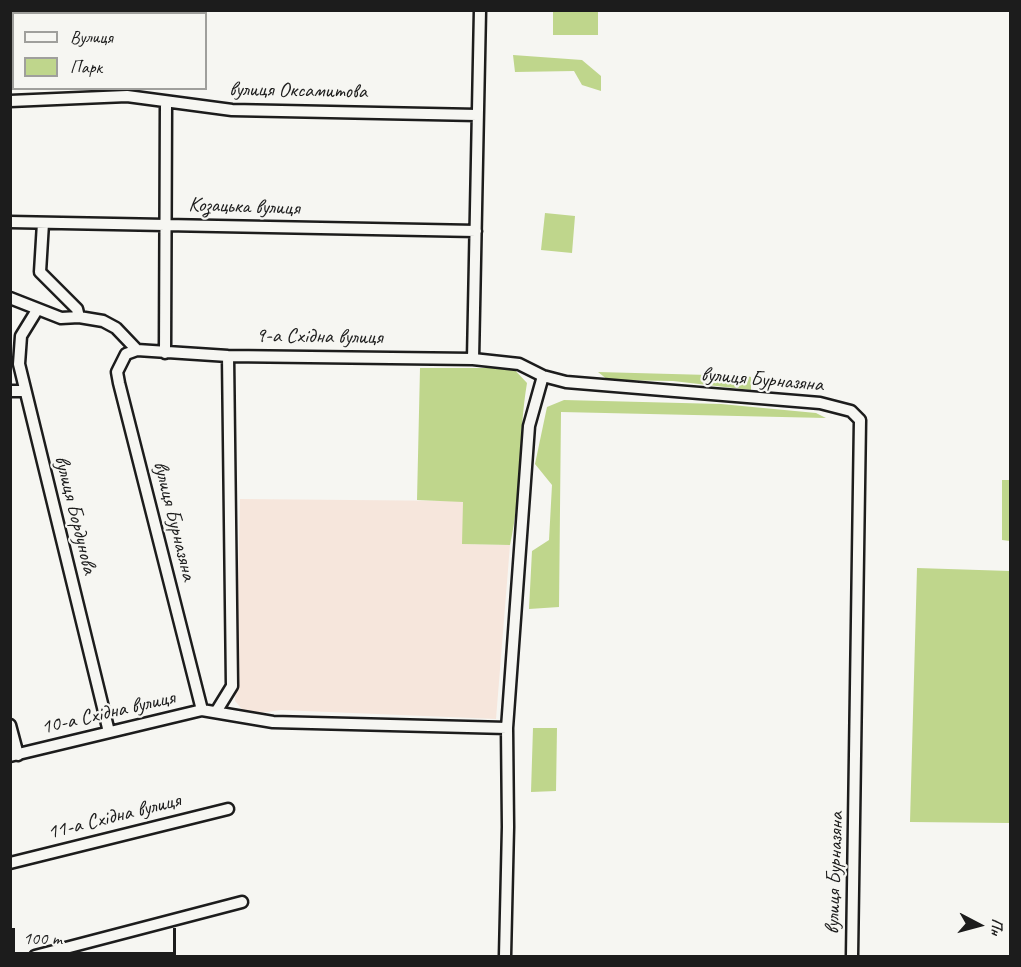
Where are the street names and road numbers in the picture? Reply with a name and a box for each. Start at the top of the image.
street label: вулиця Оксамитова [229,77,367,105]
street label: Козацька вулиця [188,192,300,222]
street label: 9-а Східна вулиця [255,323,383,351]
street label: вулиця Бурназяна [700,362,824,398]
street label: вулиця Бордунова [48,453,102,577]
street label: вулиця Бурназяна [147,459,201,583]
street label: 10-а Східна вулиця [39,685,177,741]
street label: 11-а Східна вулиця [45,788,183,846]
street label: вулиця Бурназяна [820,811,850,935]

